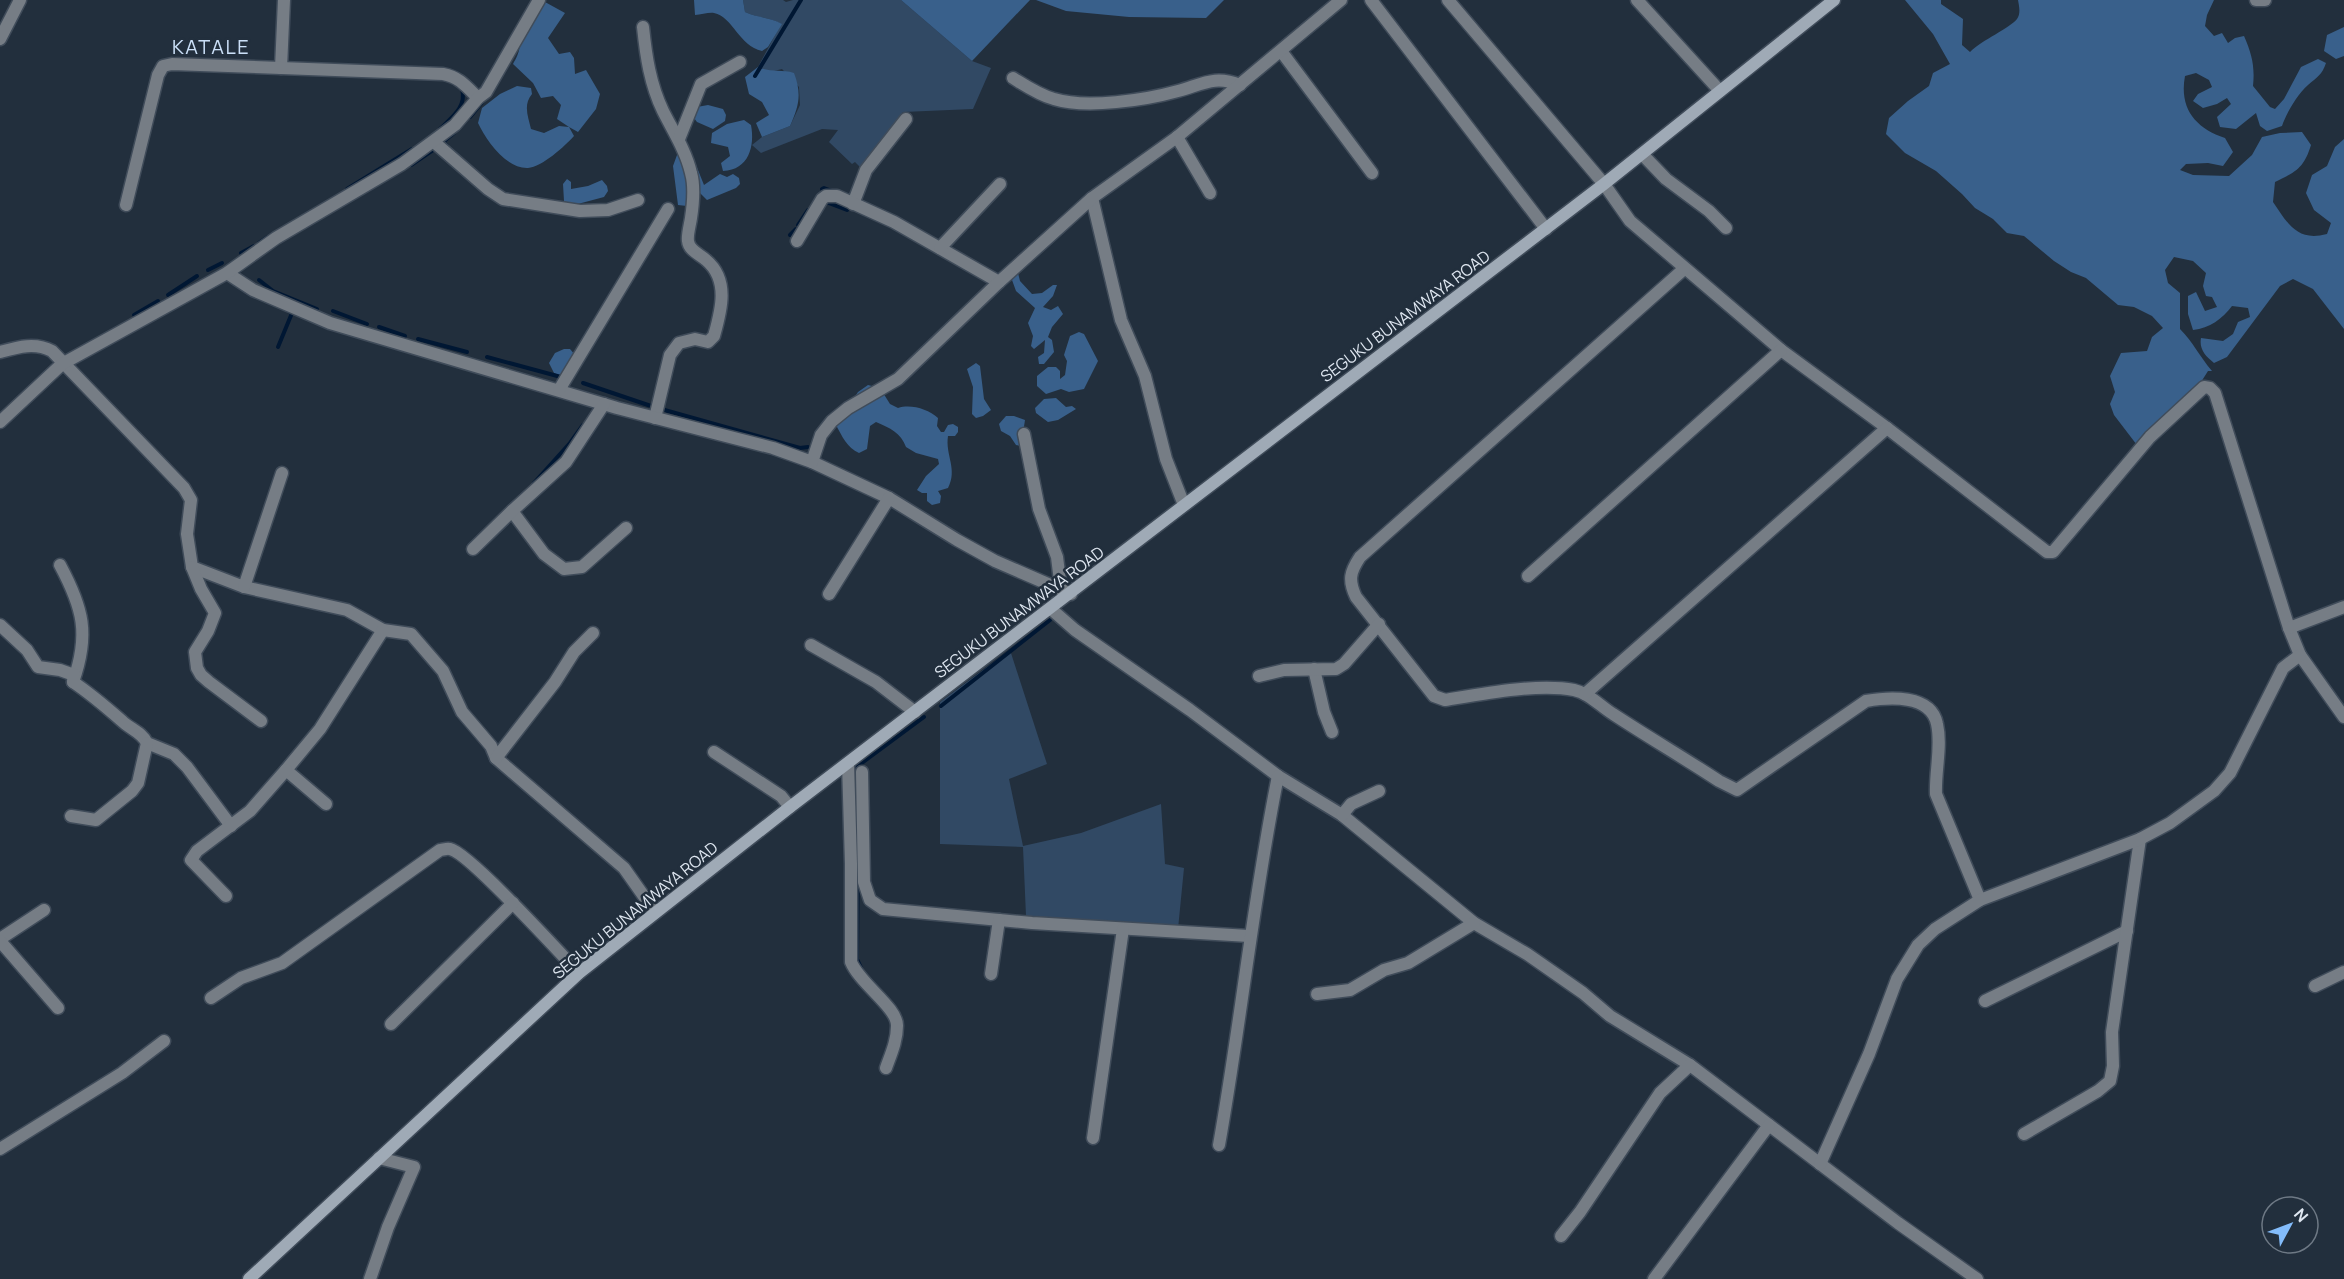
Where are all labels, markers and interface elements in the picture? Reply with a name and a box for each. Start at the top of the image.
district label: KATALE [172,33,250,60]
street label: SEGUKU BUNAMWAYA ROAD [1316,245,1494,387]
street label: SEGUKU BUNAMWAYA ROAD [930,541,1108,683]
street label: SEGUKU BUNAMWAYA ROAD [548,836,723,984]
north arrow [2260,1195,2320,1255]
text: N [2289,1204,2313,1227]

